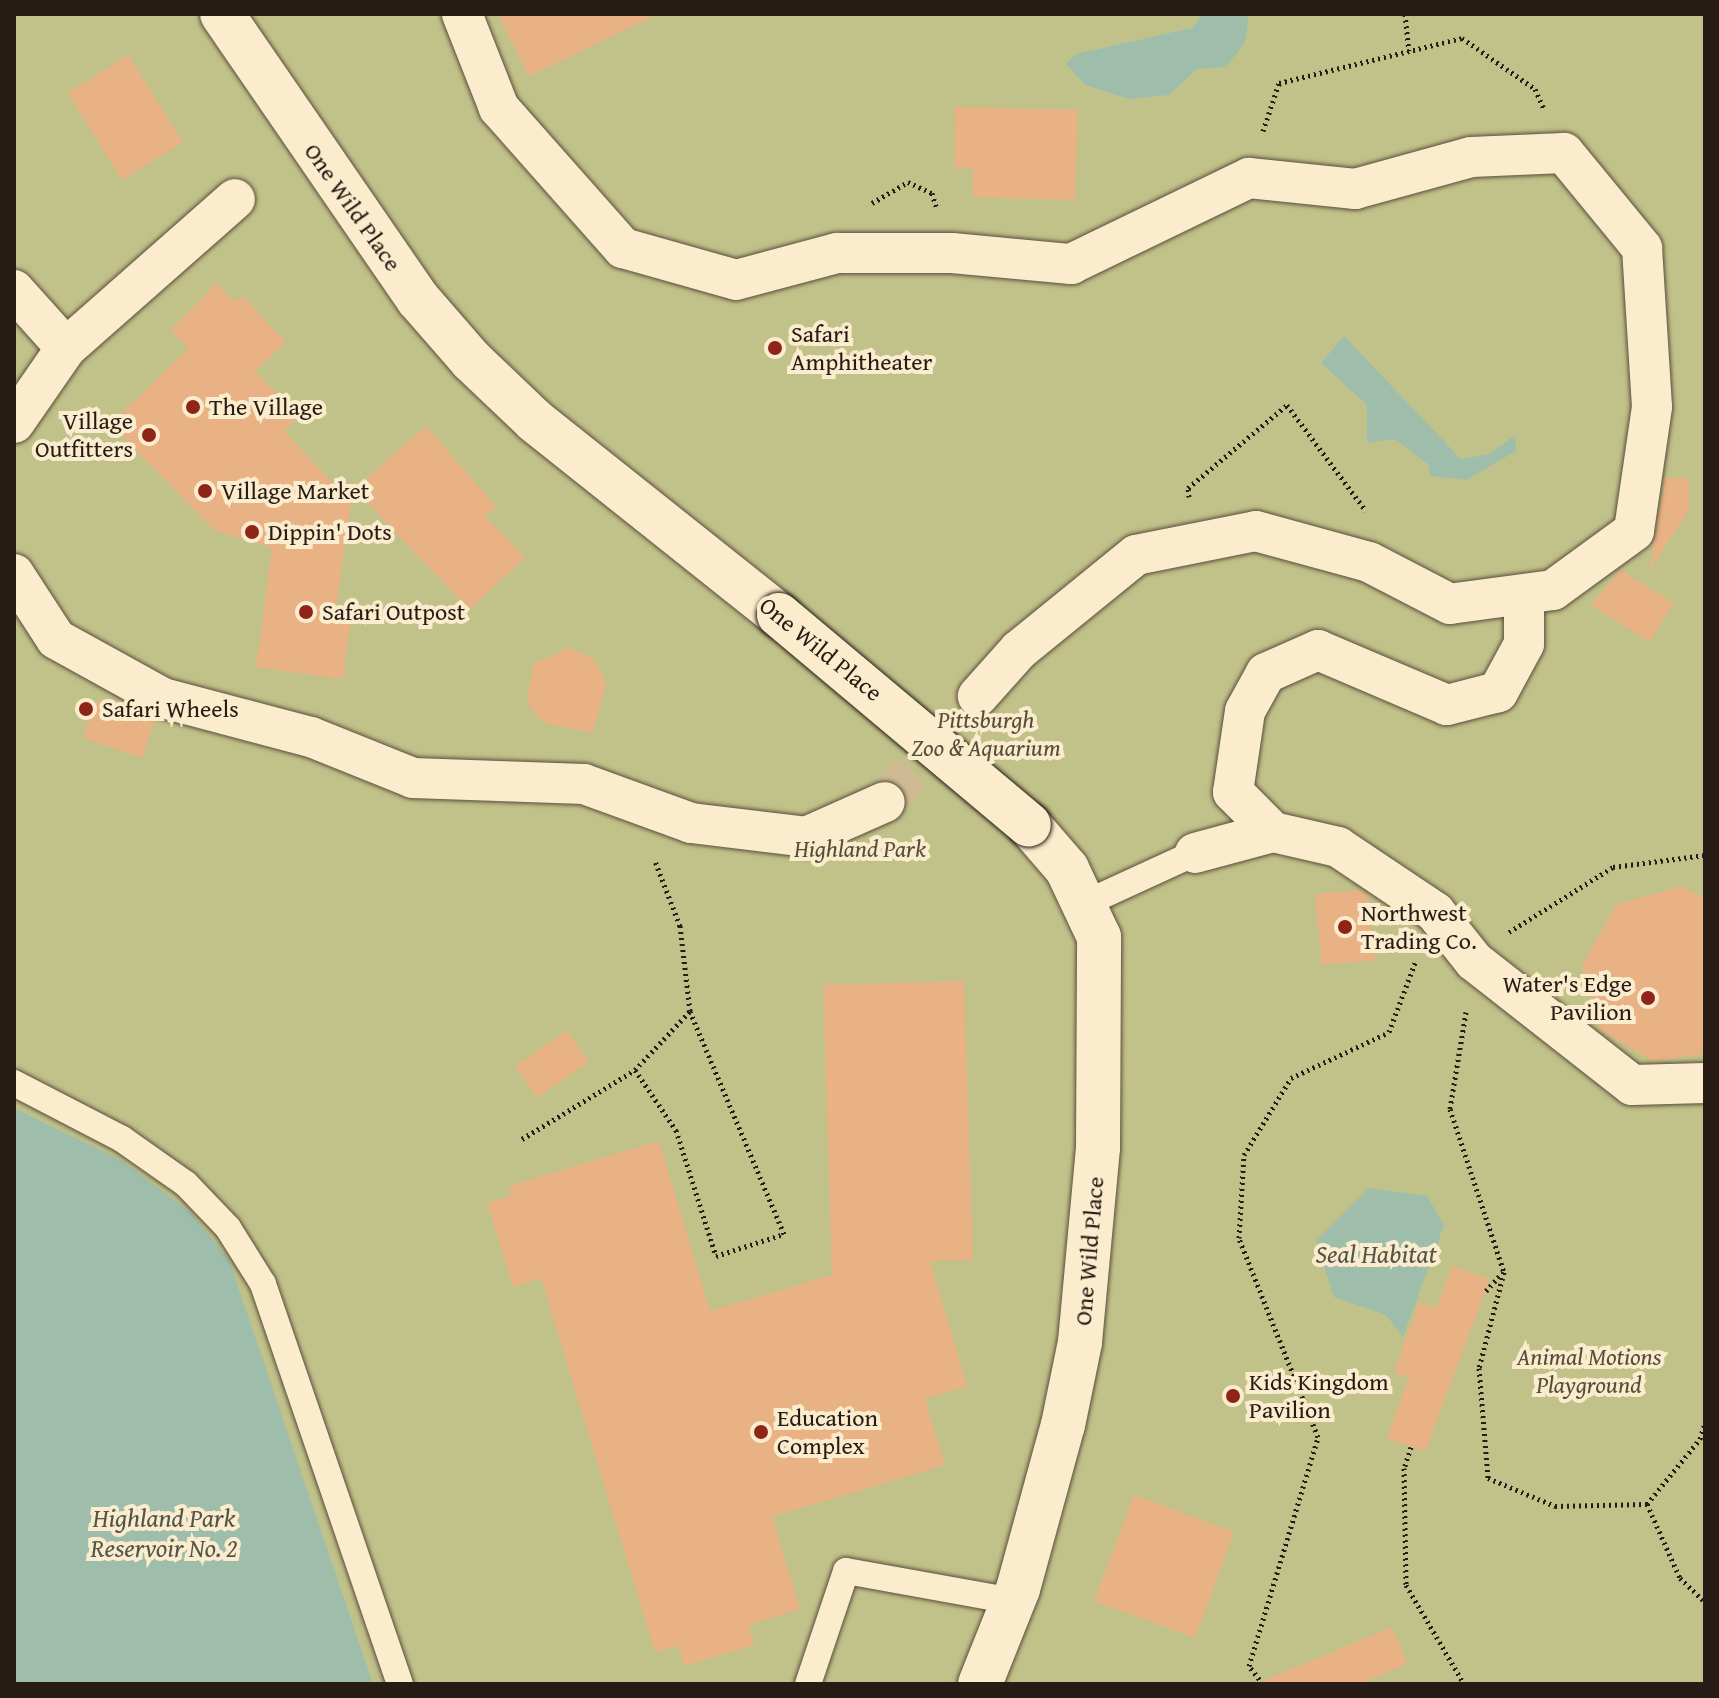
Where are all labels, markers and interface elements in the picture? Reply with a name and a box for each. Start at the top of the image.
street label: One Wild Place [298,138,408,276]
place label: Safari Amphitheater [791,320,933,376]
marker: Safari Amphitheater [766,339,784,357]
place label: The Village [209,393,323,421]
marker: The Village [184,398,202,416]
place label: Village Outfitters [35,407,133,463]
marker: Village Outfitters [140,426,158,444]
place label: Village Market [221,477,369,505]
marker: Village Market [196,482,214,500]
place label: Dippin' Dots [268,518,392,546]
marker: Dippin' Dots [243,523,261,541]
street label: One Wild Place [754,591,888,707]
place label: Safari Outpost [322,598,465,626]
marker: Safari Outpost [297,603,315,621]
place label: Safari Wheels [102,695,239,723]
marker: Safari Wheels [77,700,95,718]
park label: Pittsburgh Zoo & Aquarium [911,706,1061,762]
park label: Highland Park [794,835,926,863]
place label: Northwest Trading Co. [1361,899,1477,955]
marker: Northwest Trading Co. [1336,918,1354,936]
place label: Water's Edge Pavilion [1502,970,1632,1026]
marker: Water's Edge Pavilion [1639,989,1657,1007]
street label: One Wild Place [1068,1175,1110,1327]
water label: Seal Habitat [1315,1238,1437,1270]
park label: Animal Motions Playground [1517,1343,1661,1399]
place label: Kids Kingdom Pavilion [1249,1368,1389,1424]
marker: Kids Kingdom Pavilion [1224,1387,1242,1405]
place label: Education Complex [777,1404,878,1460]
marker: Education Complex [752,1423,770,1441]
water label: Highland Park Reservoir No. 2 [91,1502,237,1564]

